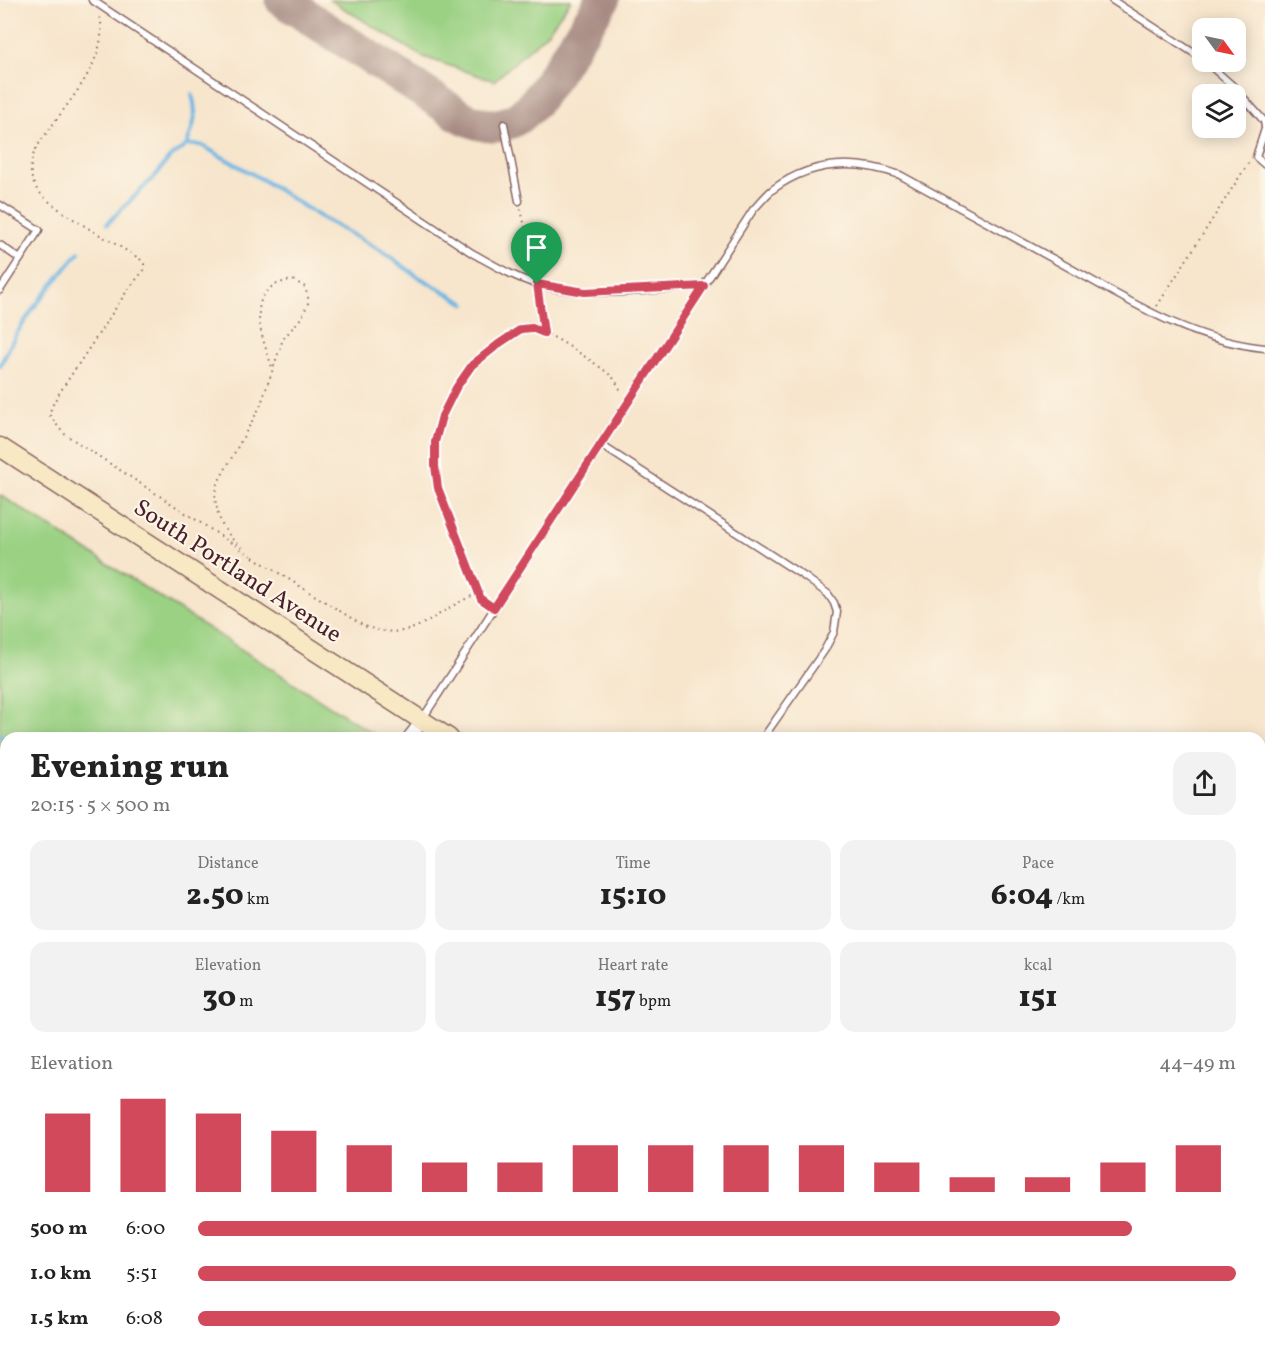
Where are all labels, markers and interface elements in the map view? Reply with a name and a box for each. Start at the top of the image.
north arrow [1192,18,1246,72]
map controls [1192,18,1246,138]
button: layers [1192,84,1246,138]
pin [511,222,562,284]
icon: arrive [520,231,553,264]
street label: South Portland Avenue [126,492,348,652]
text: Evening run [30,746,229,792]
button: share [1173,752,1236,815]
text: 20:15 · 5 × 500 m [30,792,171,820]
text: Distance [197,853,259,875]
text: Time [615,853,651,875]
text: Pace [1022,853,1054,875]
text: 2.50 [186,875,244,917]
text: 15:10 [600,875,666,917]
text: 6:04 [991,875,1053,917]
text: km [244,889,270,911]
text: /km [1053,889,1085,911]
text: Elevation [195,955,261,977]
text: Heart rate [598,955,668,977]
text: kcal [1024,955,1052,977]
text: 30 [203,977,236,1019]
text: 157 [595,977,636,1019]
text: 151 [1019,977,1057,1019]
text: m [236,991,253,1013]
text: bpm [636,991,671,1013]
text: Elevation [30,1050,113,1078]
text: 44–49 m [1159,1050,1236,1078]
text: 500 m [30,1215,88,1243]
text: 6:00 [126,1215,165,1243]
text: 1.0 km [30,1260,92,1288]
text: 5:51 [126,1260,158,1288]
text: 1.5 km [30,1305,89,1333]
text: 6:08 [126,1305,163,1333]

